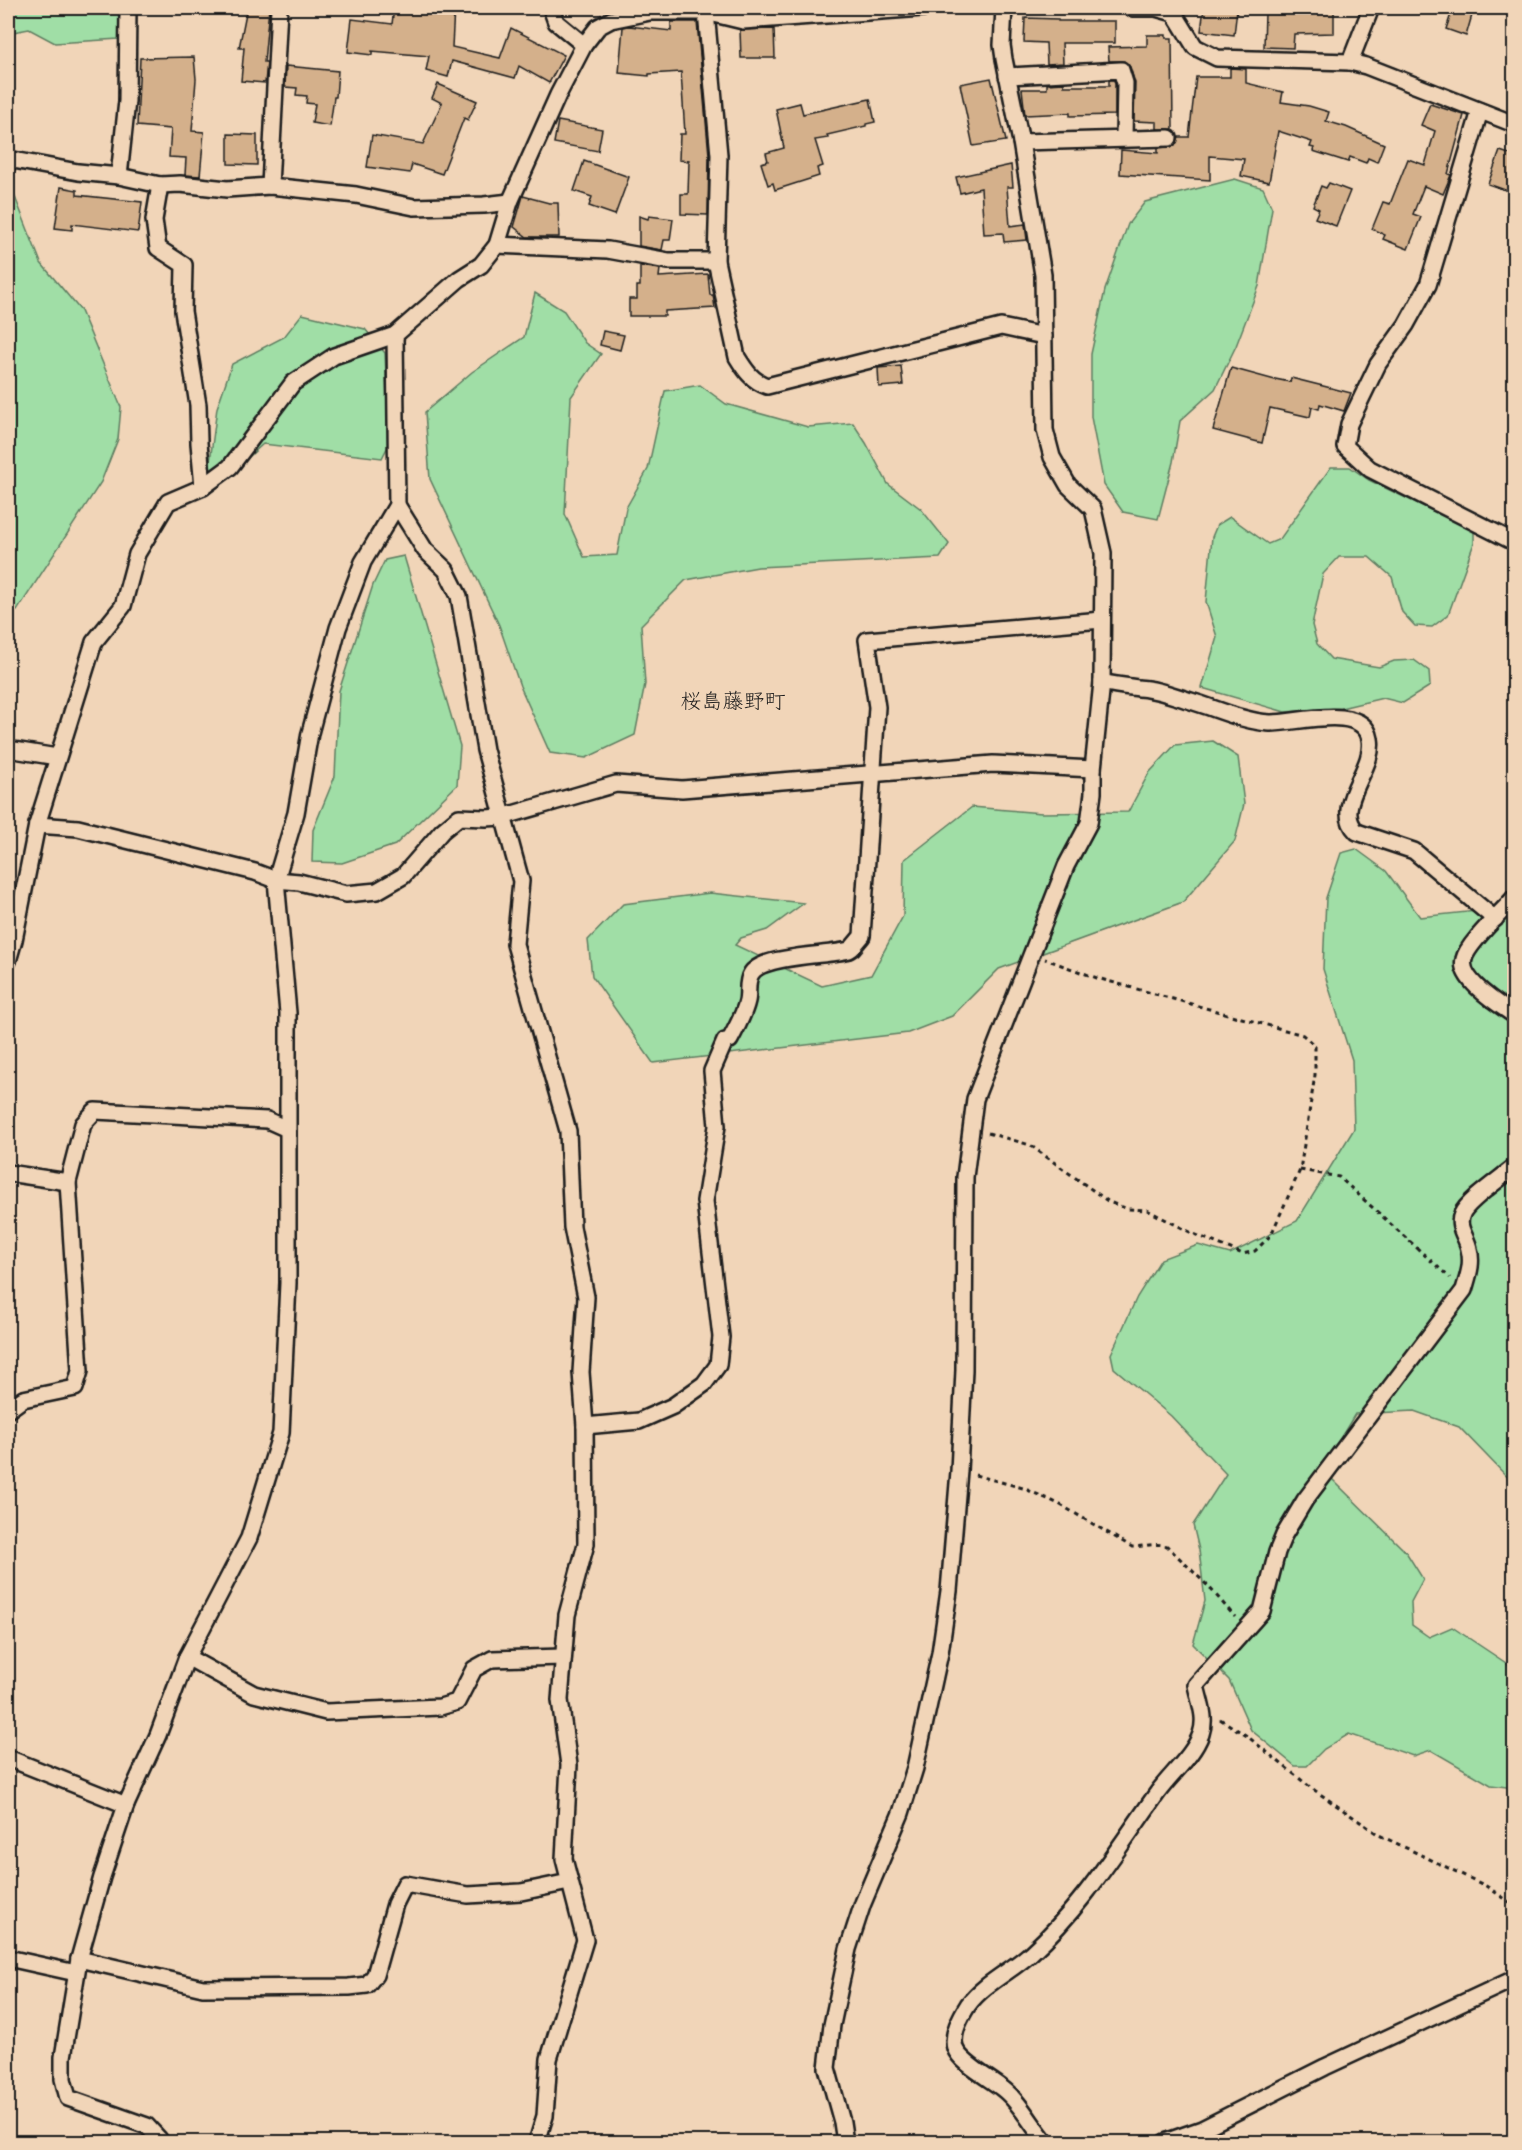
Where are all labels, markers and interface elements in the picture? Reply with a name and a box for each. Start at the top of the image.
district label: 桜島藤野町 [681,682,786,720]

